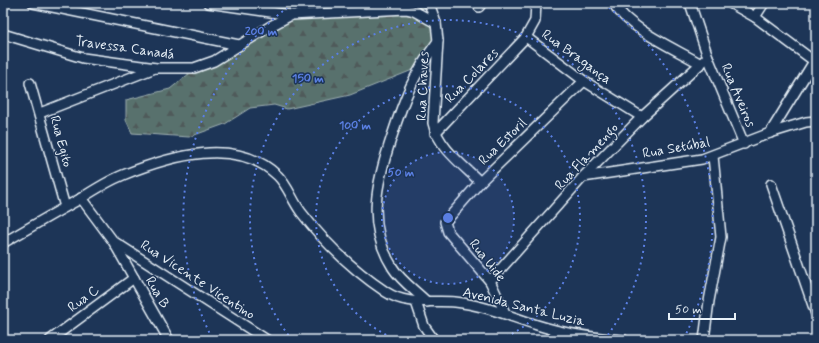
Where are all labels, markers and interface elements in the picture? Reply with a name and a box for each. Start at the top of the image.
text: 200 m [245,24,278,40]
street label: Rua Bragança [537,25,615,89]
street label: Travessa Canadá [74,32,176,64]
street label: Rua Colares [441,44,503,107]
street label: Rua Chaves [413,51,433,121]
street label: Rua Aveiros [717,61,760,130]
text: 150 m [292,71,324,87]
street label: Rua Egito [46,114,77,169]
street label: Rua Estoril [475,114,531,169]
text: 100 m [339,118,372,134]
street label: Rua Flamengo [551,119,624,195]
street label: Rua Setúbal [641,133,711,163]
text: 50 m [388,165,415,181]
centre of rings [441,211,455,225]
street label: Rua Vicente Vicentino [137,236,258,324]
street label: Rua Uide [465,236,510,286]
street label: Rua B [141,273,173,312]
street label: Rua C [64,281,103,317]
street label: Avenida Santa Luzia [461,283,587,331]
scale bar [669,295,735,321]
text: 50 m [675,302,702,318]

